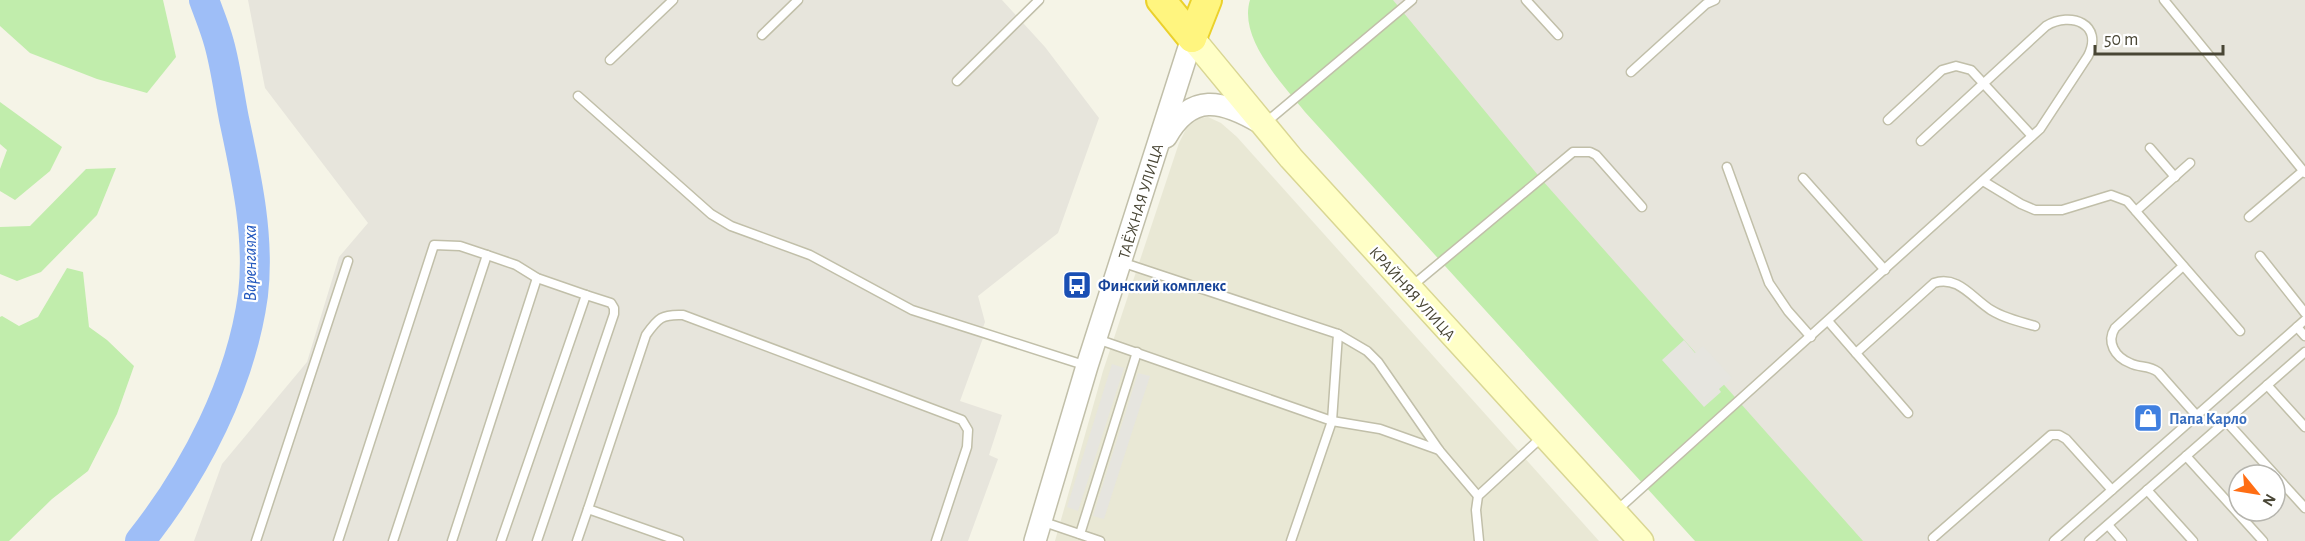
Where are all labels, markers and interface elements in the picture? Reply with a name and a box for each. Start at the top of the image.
scale bar [2095,18,2222,56]
text: 50 m [2104,31,2138,49]
street label: ТАЁЖНАЯ УЛИЦА [1114,141,1166,261]
water label: Варенгаяха [242,225,260,301]
street label: КРАЙНЯЯ УЛИЦА [1366,243,1459,344]
bus stop icon: Финский комплекс [1061,269,1093,301]
place label: Финский комплекс [1098,278,1226,294]
shop icon: Папа Карло [2132,402,2164,434]
place label: Папа Карло [2169,411,2247,427]
north arrow [2227,463,2287,523]
text: N [2259,491,2279,509]

